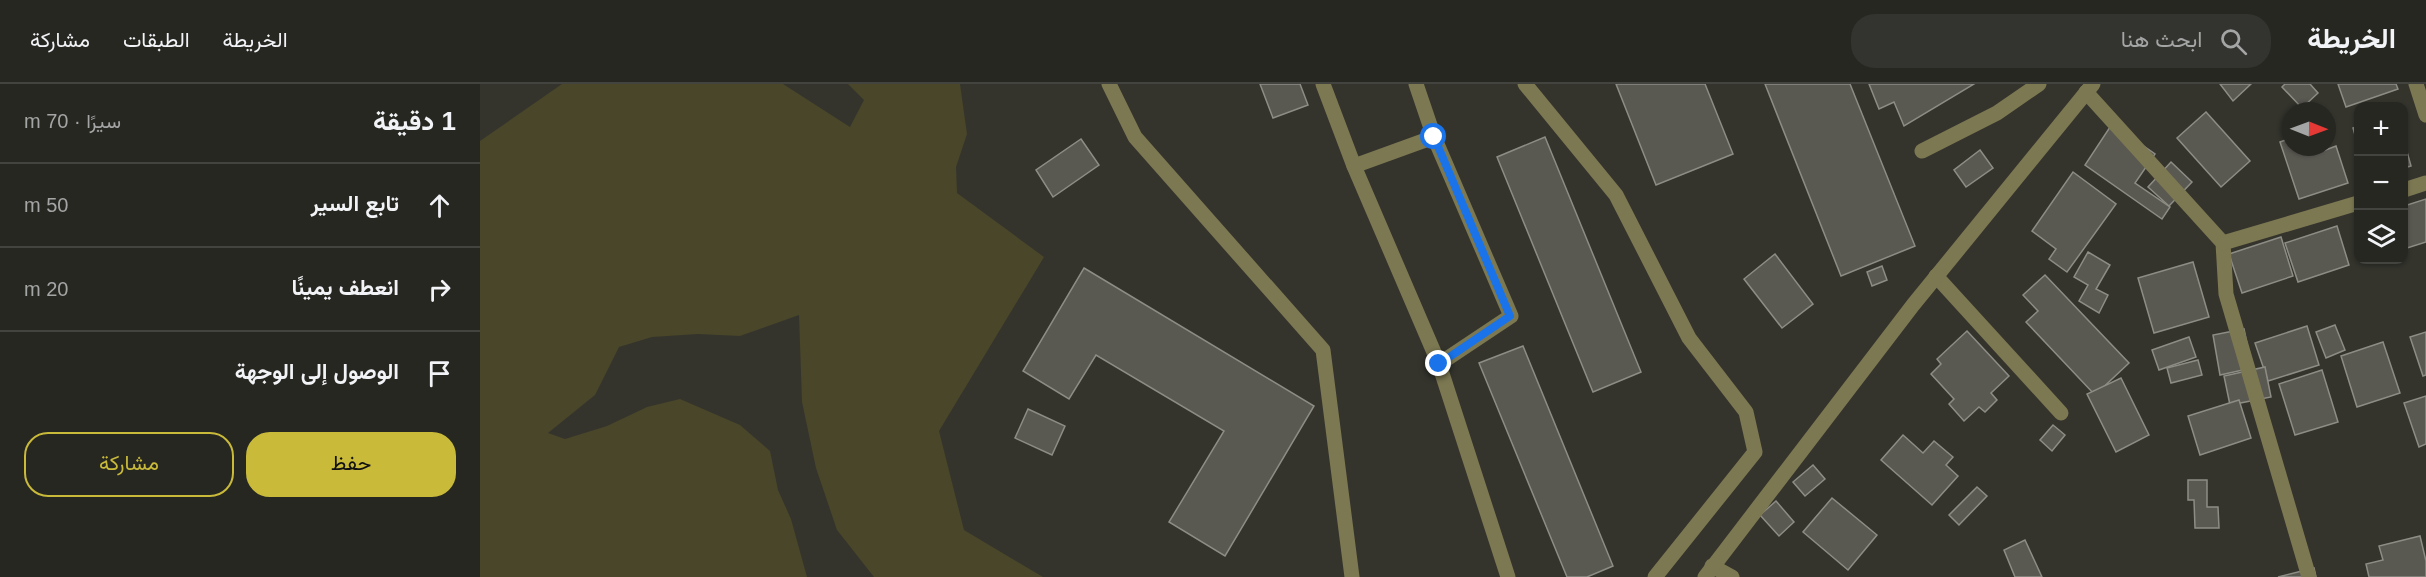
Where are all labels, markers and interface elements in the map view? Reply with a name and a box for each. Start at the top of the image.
search box [1851,14,2271,68]
text: الخريطة [2307,23,2396,54]
icon: search [2217,25,2250,58]
text: ابحث هنا [2121,27,2202,52]
text: مشاركة [30,28,90,51]
text: الطبقات [123,28,190,51]
text: الخريطة [223,28,288,51]
north arrow [2282,102,2336,156]
map controls [2354,102,2408,264]
button: + [2354,102,2408,156]
text: 1 دقيقة [373,106,456,136]
text: سيرًا · 70 m [24,110,121,132]
route start [1420,123,1446,149]
button: − [2354,156,2408,210]
icon: ahead [423,189,456,222]
text: تابع السير [311,191,399,216]
text: 50 m [24,194,68,216]
button: layers [2354,210,2408,264]
icon: right [423,273,456,306]
text: انعطف يمينًا [291,275,399,300]
text: 20 m [24,278,68,300]
route end [1425,350,1451,376]
icon: arrive [423,357,456,390]
text: الوصول إلى الوجهة [235,359,399,384]
button: مشاركة [24,432,234,497]
button: حفظ [246,432,456,497]

